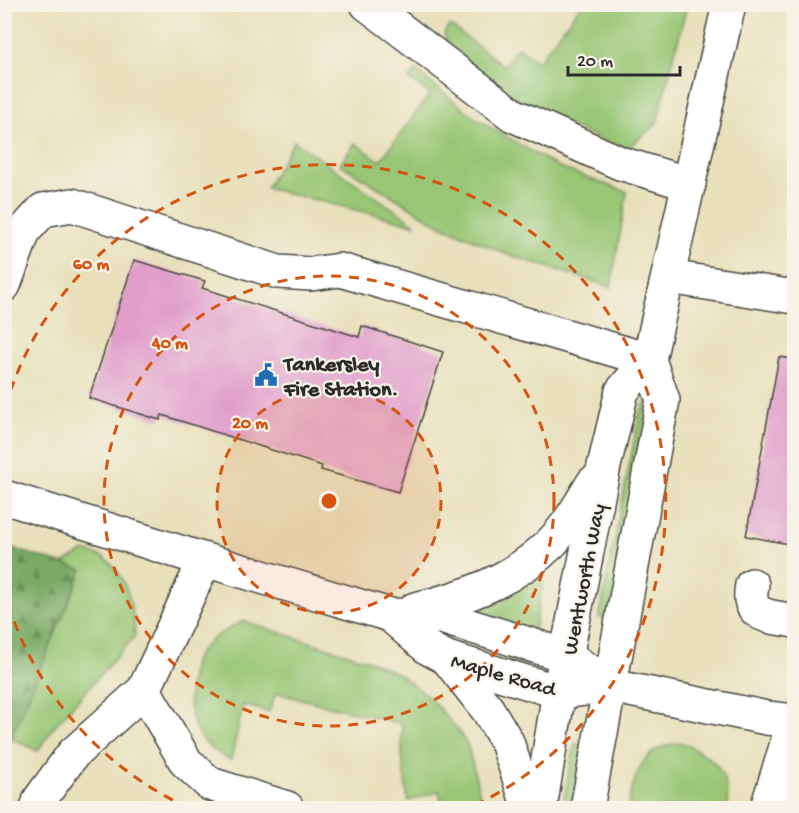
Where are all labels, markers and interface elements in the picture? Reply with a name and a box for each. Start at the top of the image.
scale bar [568,39,680,77]
text: 20 m [577,52,613,73]
text: 60 m [73,255,109,276]
text: 40 m [151,334,188,355]
place label: Tankersley Fire Station. [282,353,398,404]
public building icon: Tankersley Fire Station. [253,362,279,388]
text: 20 m [232,414,268,435]
centre of rings [319,491,339,511]
street label: Wentworth Way [559,502,613,658]
street label: Maple Road [448,649,560,705]

